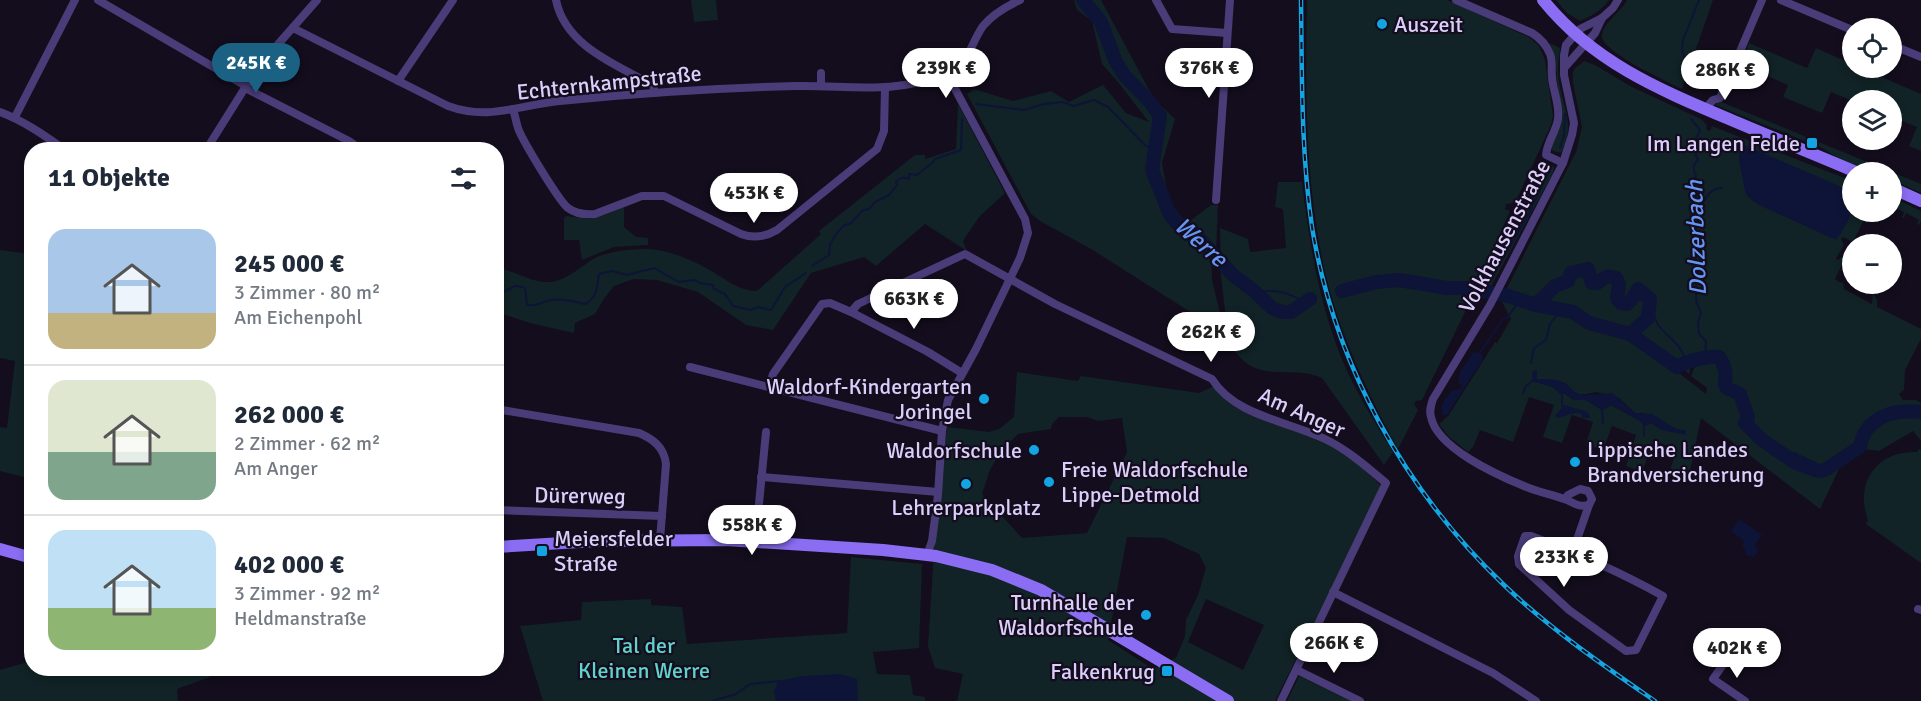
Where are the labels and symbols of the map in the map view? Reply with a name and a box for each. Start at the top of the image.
place label: Auszeit [1394,11,1463,38]
marker: Auszeit [1375,17,1389,31]
pin: 245K € [207,43,305,94]
pin: 239K € [897,48,995,99]
pin: 376K € [1160,48,1258,99]
pin: 286K € [1676,50,1774,101]
street label: Echternkampstraße [515,59,703,106]
place label: Im Langen Felde [1646,130,1800,157]
marker: Im Langen Felde [1805,136,1819,150]
street label: Volkhausenstraße [1453,155,1556,317]
pin: 453K € [705,173,803,224]
water label: Dolzerbach [1679,179,1713,296]
water label: Werre [1168,211,1234,274]
pin: 663K € [865,279,963,330]
pin: 262K € [1162,312,1260,363]
place label: Waldorf-Kindergarten Joringel [766,373,972,425]
street label: Am Anger [1254,381,1349,444]
marker: Waldorf-Kindergarten Joringel [977,392,991,406]
place label: Lippische Landes Brandversicherung [1587,436,1764,488]
place label: Waldorfschule [886,437,1022,464]
marker: Waldorfschule [1027,443,1041,457]
marker: Lippische Landes Brandversicherung [1568,455,1582,469]
place label: Freie Waldorfschule Lippe-Detmold [1061,456,1248,508]
marker: Freie Waldorfschule Lippe-Detmold [1042,475,1056,489]
marker: Lehrerparkplatz [959,477,973,491]
street label: Dürerweg [534,481,626,510]
place label: Lehrerparkplatz [891,494,1041,521]
pin: 558K € [703,505,801,556]
place label: Meiersfelder Straße [554,525,673,577]
pin: 233K € [1515,537,1613,588]
marker: Meiersfelder Straße [535,544,549,558]
place label: Turnhalle der Waldorfschule [998,589,1134,641]
marker: Turnhalle der Waldorfschule [1139,608,1153,622]
pin: 266K € [1285,623,1383,674]
pin: 402K € [1688,628,1786,679]
park label: Tal der Kleinen Werre [578,632,710,684]
place label: Falkenkrug [1050,658,1155,685]
marker: Falkenkrug [1160,664,1174,678]

